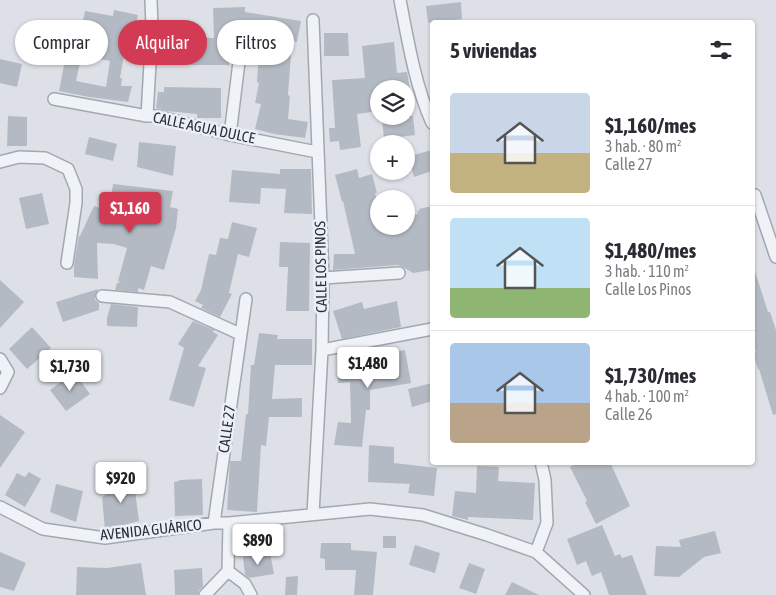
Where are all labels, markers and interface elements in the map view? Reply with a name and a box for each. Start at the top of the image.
chip: Comprar [15,20,108,65]
chip: Alquilar [118,20,207,65]
chip: Filtros [217,20,294,65]
icon: filters [707,36,735,64]
text: 5 viviendas [450,38,537,62]
map controls [370,80,415,235]
button: layers [370,80,415,125]
street label: CALLE AGUA DULCE [152,108,257,147]
icon: home [490,113,550,173]
text: $1,160/mes [605,113,696,137]
button: + [370,135,415,180]
text: 3 hab. · 80 m² [605,137,681,155]
text: Calle 27 [605,155,652,173]
button: − [370,190,415,235]
pin: $1,160 [89,192,171,234]
text: $1,160 [110,199,150,217]
street label: CALLE LOS PINOS [311,221,330,313]
icon: home [490,238,550,298]
text: $1,480/mes [605,238,696,262]
text: 3 hab. · 110 m² [605,262,689,280]
text: Calle Los Pinos [605,280,691,298]
pin: $1,480 [327,346,409,389]
pin: $1,730 [29,350,111,392]
text: $1,480 [348,354,388,372]
text: $1,730 [50,357,90,375]
icon: home [490,363,550,423]
text: $1,730/mes [605,363,696,387]
text: 4 hab. · 100 m² [605,387,689,405]
street label: CALLE 27 [215,404,238,454]
text: Calle 26 [605,405,652,423]
pin: $920 [91,462,151,504]
text: $920 [106,469,136,487]
street label: AVENIDA GUÁRICO [99,516,203,543]
pin: $890 [228,524,288,566]
text: $890 [243,531,273,549]

